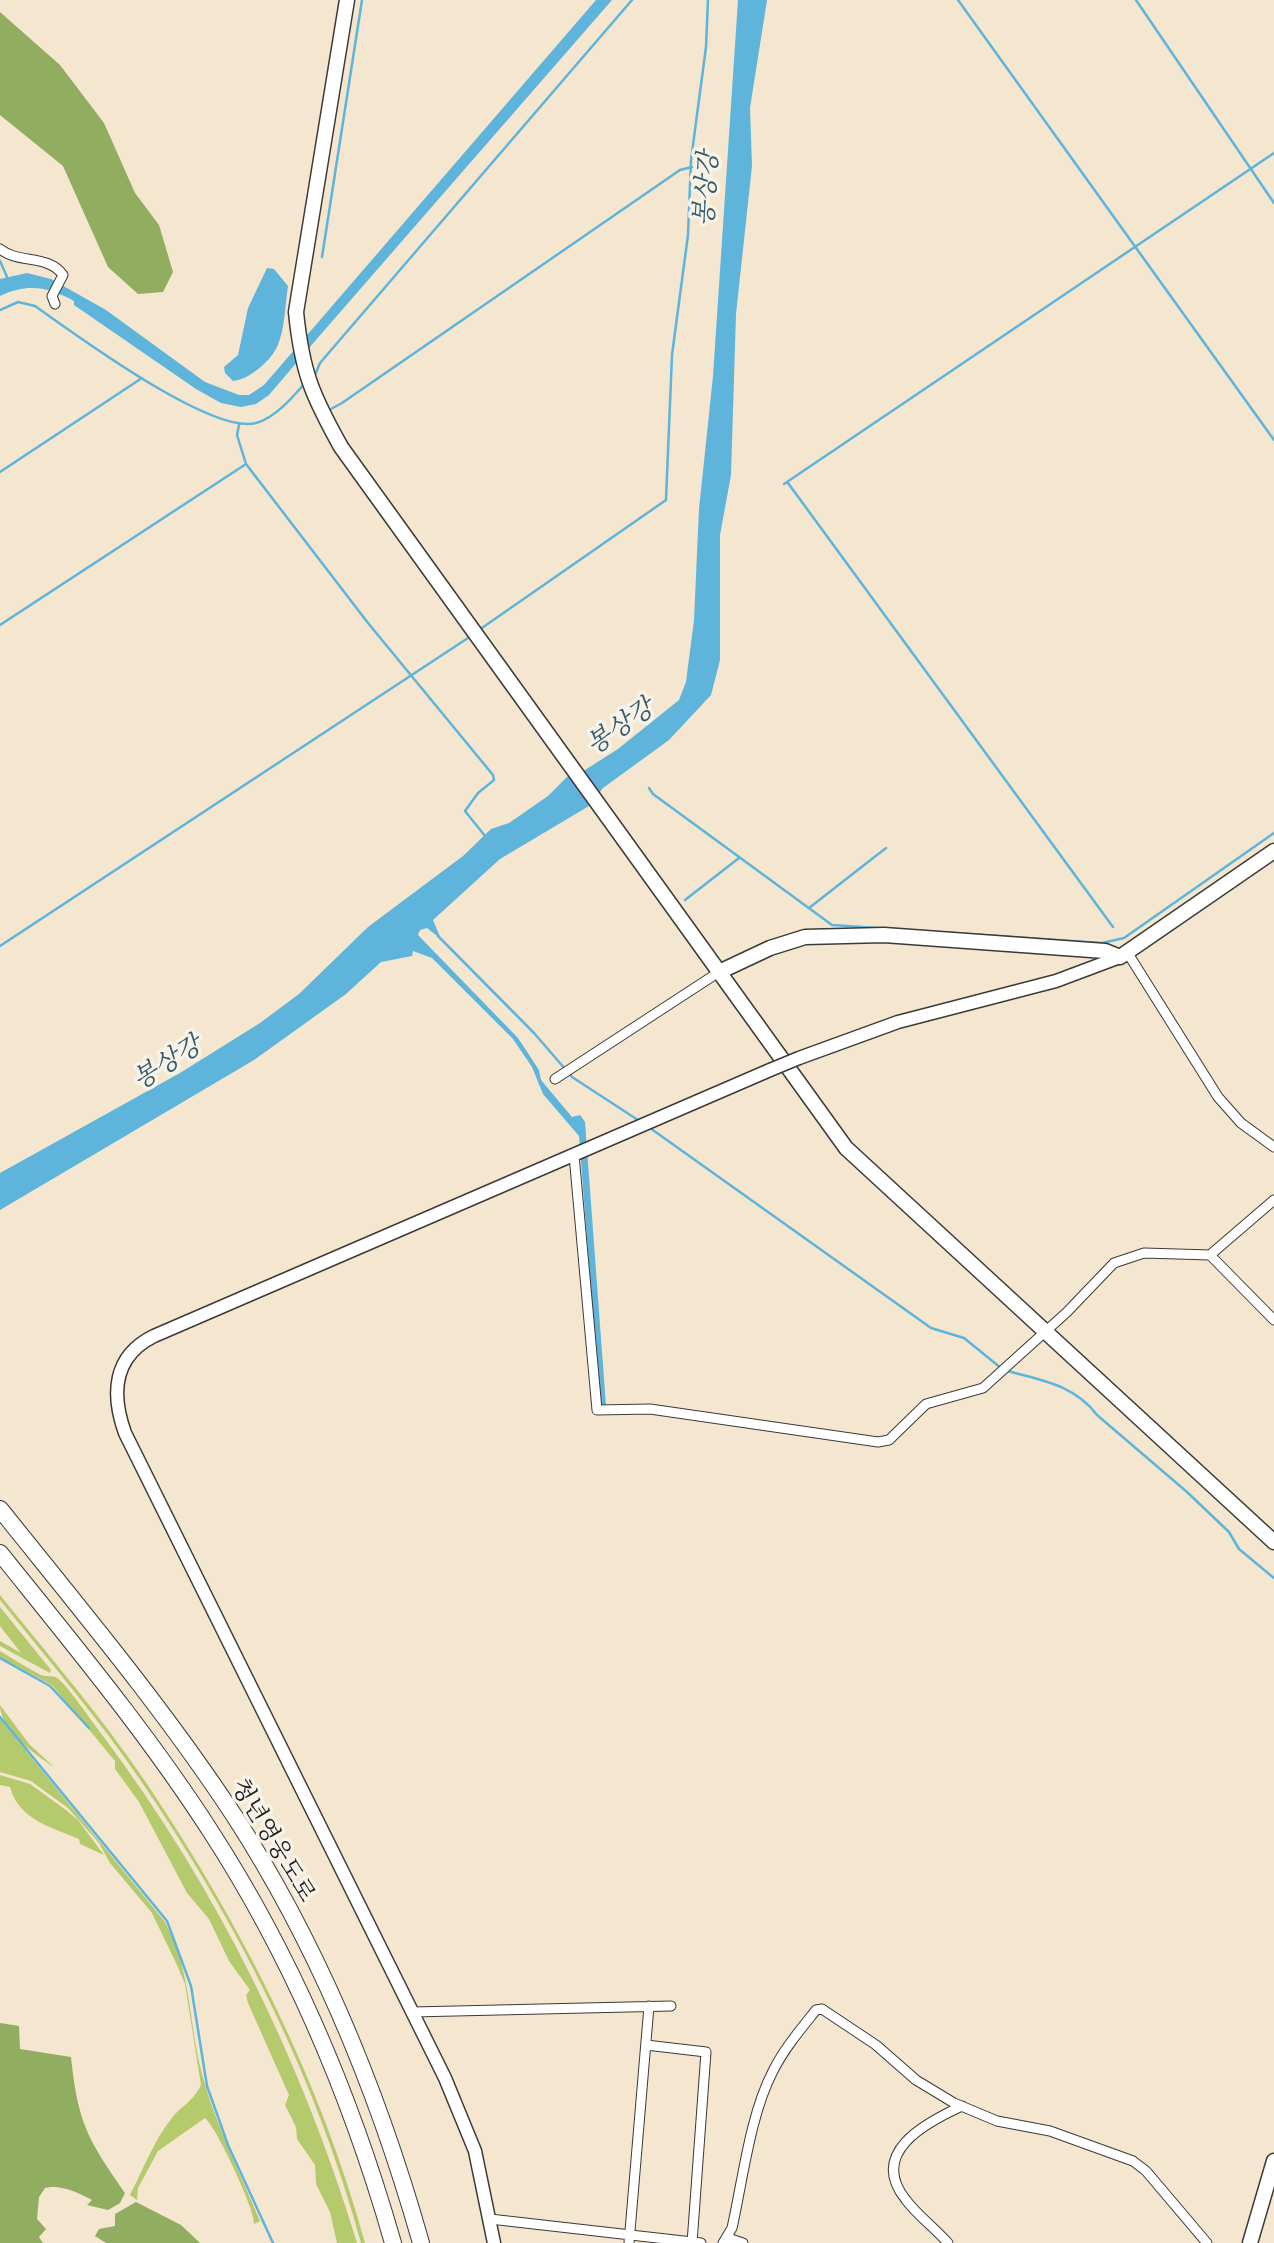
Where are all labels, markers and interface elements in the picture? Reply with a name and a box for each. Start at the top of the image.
water label: 봉상강 [690,150,726,228]
water label: 봉상강 [581,694,661,762]
water label: 봉상강 [128,1031,208,1097]
street label: 청년영웅도로 [224,1774,320,1908]

